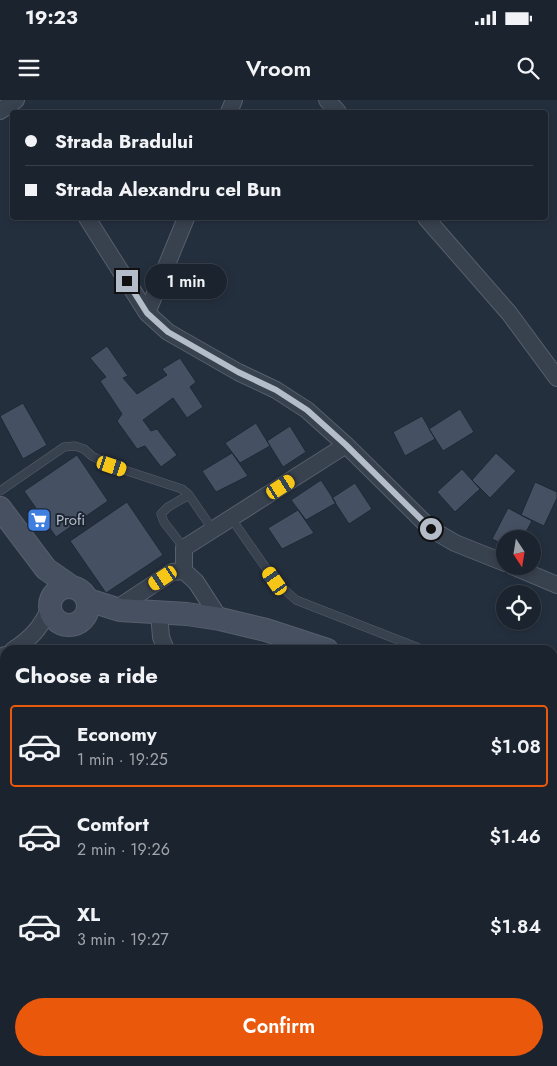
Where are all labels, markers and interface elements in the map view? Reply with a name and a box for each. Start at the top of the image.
text: 19:23 [25,4,78,31]
text: Vroom [246,52,311,84]
icon: menu [15,54,43,82]
icon: search [514,54,542,82]
text: Strada Bradului [55,128,193,155]
text: Strada Alexandru cel Bun [55,176,281,203]
callout: 1 min [144,264,227,298]
route end [116,270,138,292]
text: 1 min [167,270,205,293]
car [95,454,128,478]
car [264,473,297,501]
supermarket icon: Profi [26,507,52,533]
place label: Profi [56,509,85,531]
route start [420,518,442,540]
north arrow [496,530,541,575]
map controls [496,530,541,630]
car [146,563,179,593]
car [260,564,289,598]
button: locate [496,585,541,630]
text: Choose a ride [15,659,158,691]
text: Economy [77,721,157,748]
icon: car [17,724,62,769]
text: $1.08 [490,733,541,760]
text: 1 min · 19:25 [77,748,168,771]
text: Comfort [77,811,149,838]
icon: car [17,814,62,859]
text: $1.46 [489,823,541,850]
text: 2 min · 19:26 [77,838,170,861]
text: XL [77,901,100,928]
icon: car [17,904,62,949]
text: $1.84 [490,913,541,940]
text: 3 min · 19:27 [77,928,169,951]
button: Confirm [15,998,543,1056]

